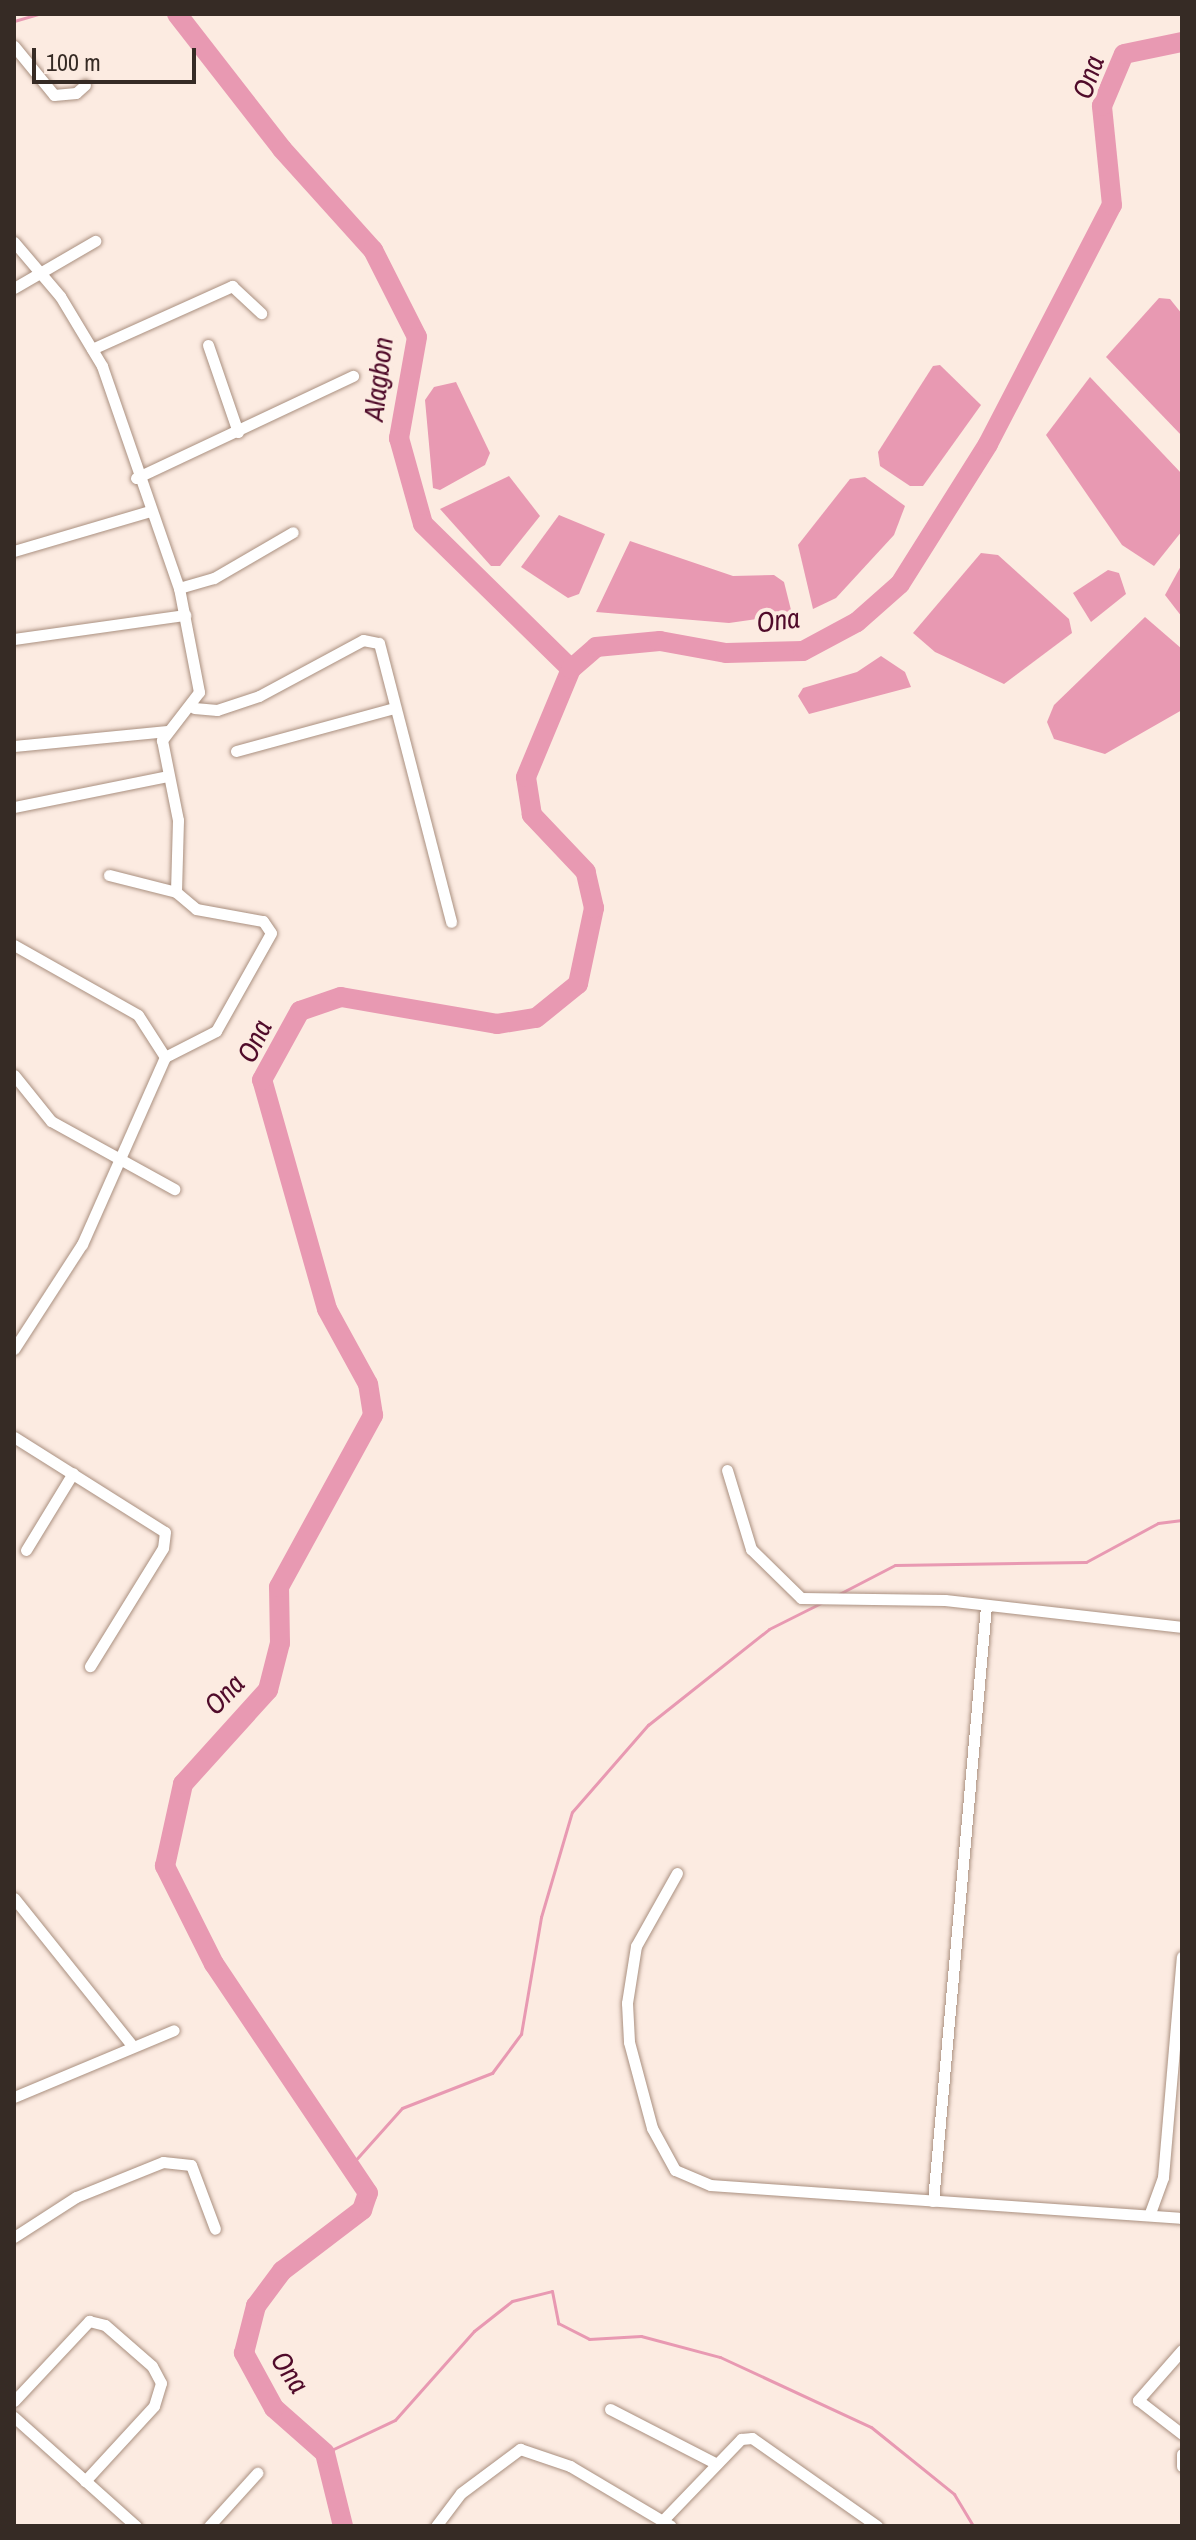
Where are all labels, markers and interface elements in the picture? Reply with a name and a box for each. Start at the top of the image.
scale bar [36,32,200,82]
text: 100 m [46,46,101,78]
water label: Ona [1065,51,1111,103]
water label: Alagbon [356,335,400,423]
water label: Ona [754,601,802,639]
water label: Ona [229,1014,279,1068]
water label: Ona [197,1667,251,1721]
water label: Ona [264,2345,316,2399]

